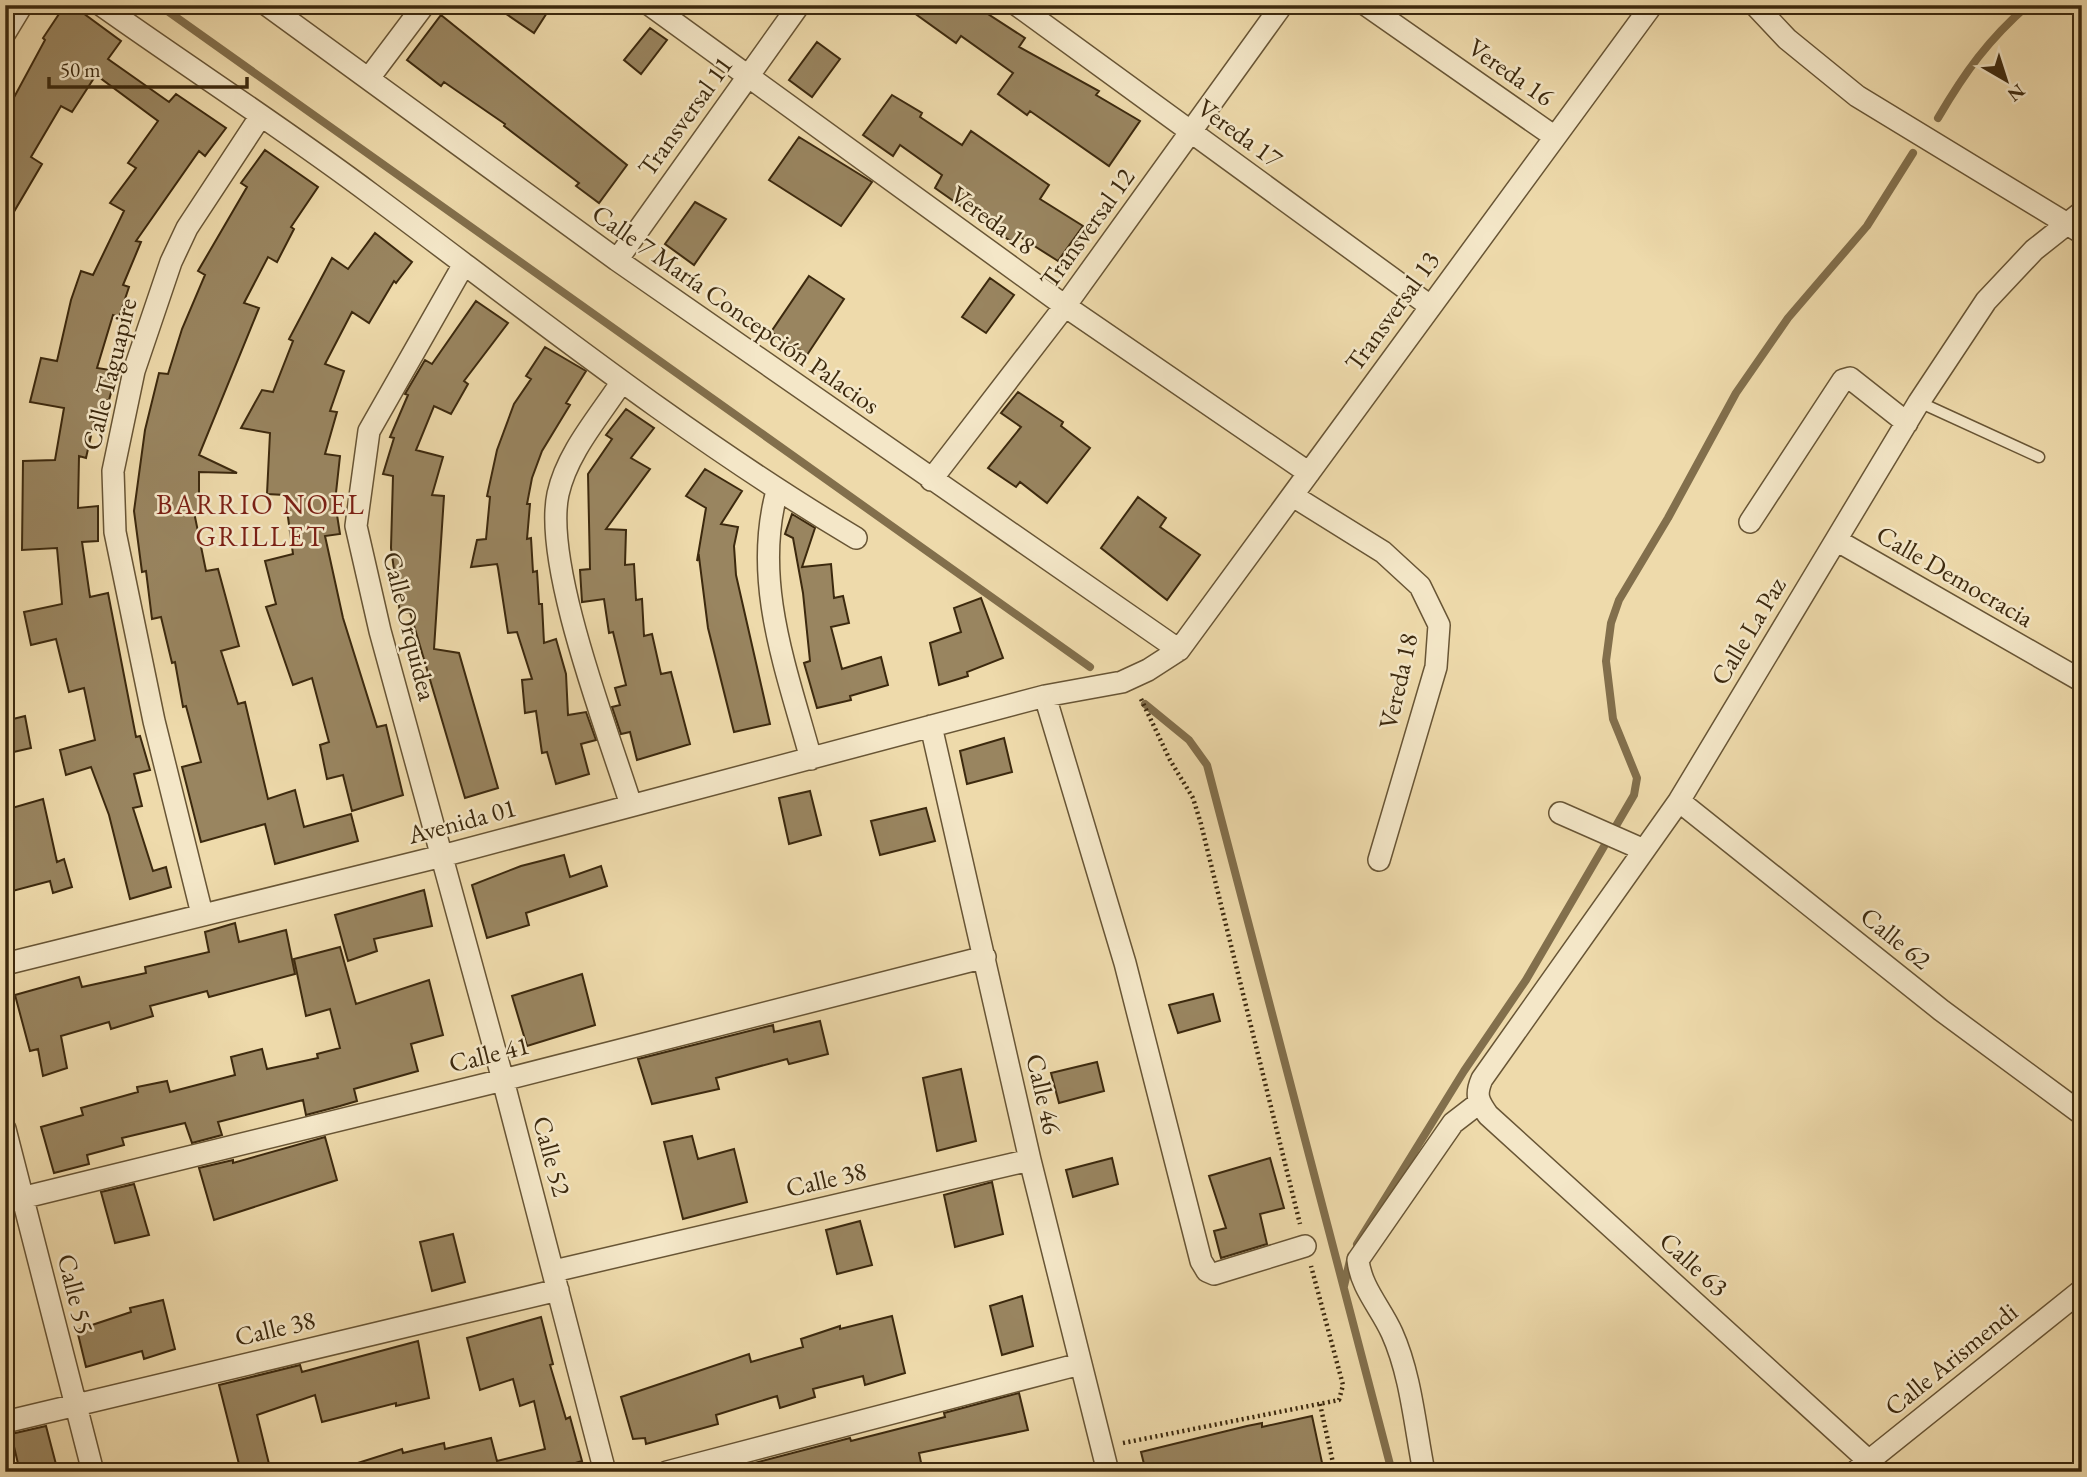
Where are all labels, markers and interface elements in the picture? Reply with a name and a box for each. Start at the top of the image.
street label: Vereda 16 [1461,30,1561,114]
scale bar [49,46,247,90]
north arrow [1972,46,2042,116]
street label: Transversal 11 [630,49,740,183]
text: 50 m [60,56,101,83]
text: N [2002,78,2030,108]
street label: Vereda 17 [1191,91,1290,176]
street label: Transversal 12 [1032,161,1142,295]
street label: Vereda 18 [944,178,1042,262]
street label: Calle 7 María Concepción Palacios [585,196,887,422]
street label: Transversal 13 [1337,244,1447,378]
street label: Calle Taguapire [74,294,144,454]
district label: BARRIO NOEL GRILLET [156,486,366,554]
street label: Calle Democracia [1870,517,2040,635]
street label: Calle Orquidea [375,548,445,705]
street label: Calle La Paz [1702,571,1794,691]
street label: Vereda 18 [1370,630,1426,732]
street label: Avenida 01 [403,790,520,852]
street label: Calle 62 [1854,899,1939,977]
street label: Calle 41 [445,1028,533,1080]
street label: Calle 46 [1018,1050,1070,1138]
street label: Calle 52 [525,1112,579,1200]
street label: Calle 38 [782,1153,870,1205]
street label: Calle 63 [1652,1224,1736,1304]
street label: Calle 55 [50,1250,102,1338]
street label: Calle Arismendi [1877,1295,2025,1423]
street label: Calle 38 [231,1302,319,1354]

